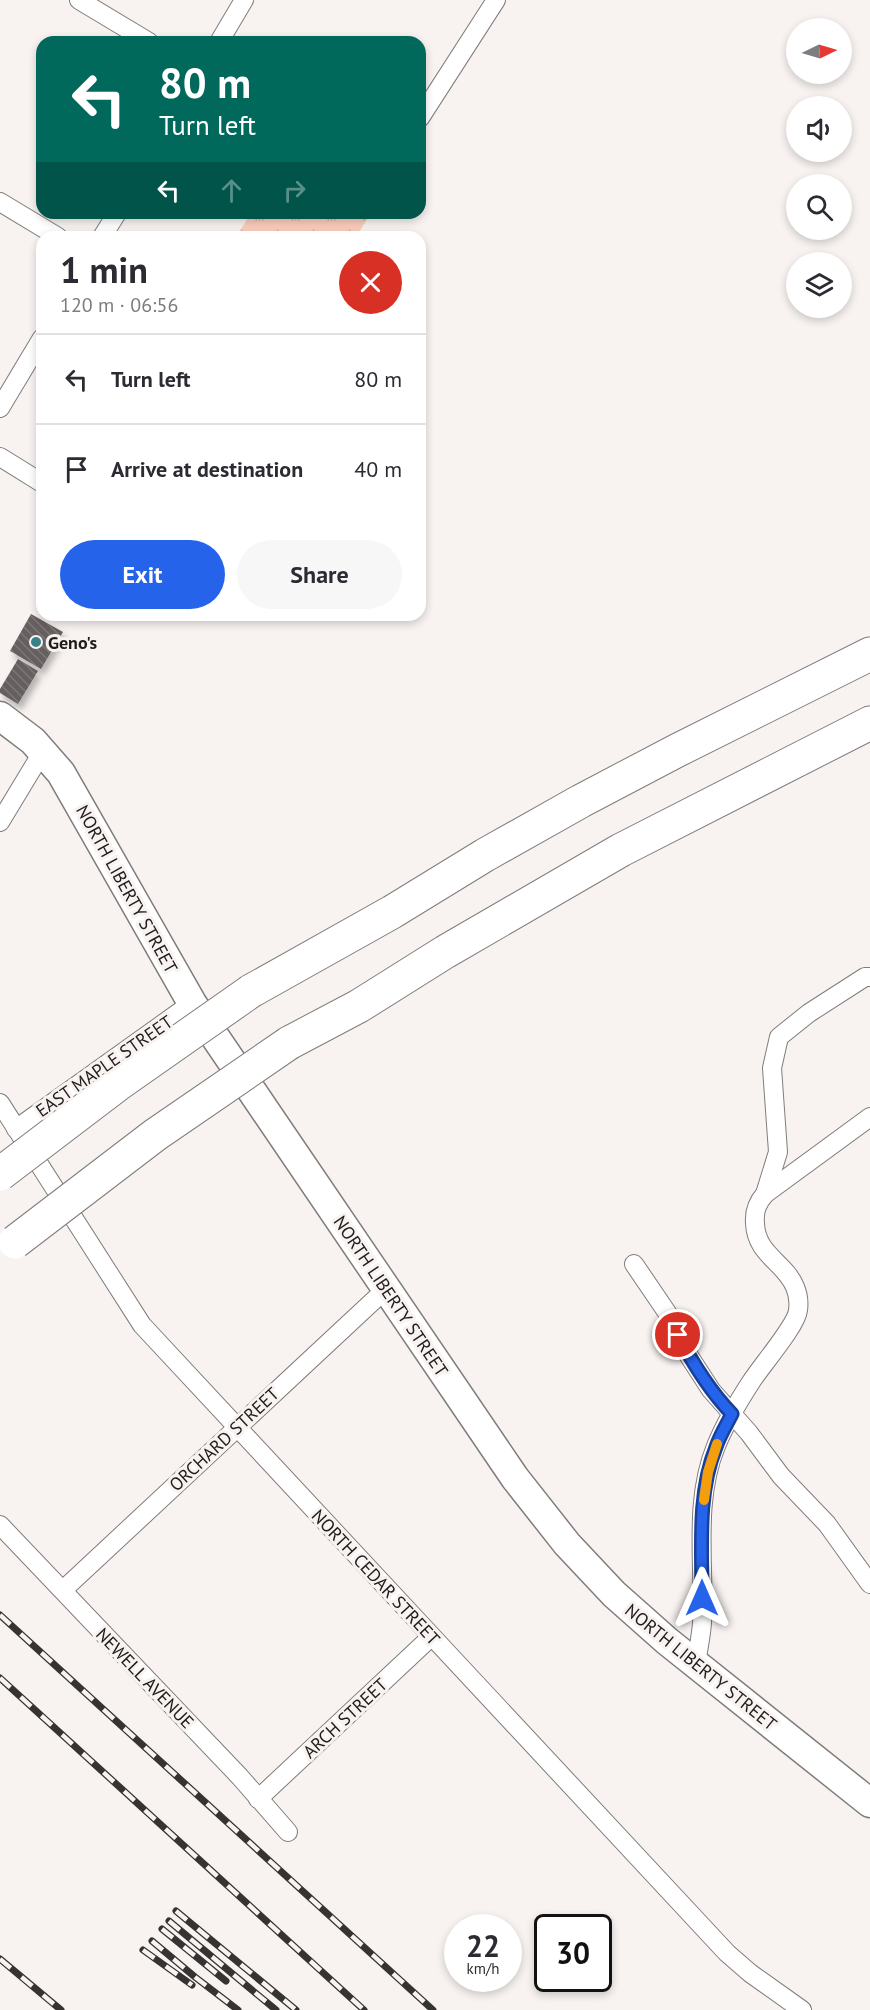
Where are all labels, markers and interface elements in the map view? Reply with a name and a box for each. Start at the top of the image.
north arrow [786,18,852,84]
map controls [786,18,852,318]
text: 80 m [159,55,251,110]
icon: left [60,60,138,138]
button: sound [786,96,852,162]
text: Turn left [159,108,256,142]
icon: left [152,174,185,207]
icon: ahead [215,174,248,207]
icon: right [278,174,311,207]
button: search [786,174,852,240]
text: 1 min [60,246,148,293]
button: close [339,251,402,314]
button: layers [786,252,852,318]
text: 120 m · 06:56 [60,292,178,318]
icon: left [60,363,93,396]
text: Turn left [111,365,191,393]
text: 80 m [354,365,402,393]
icon: arrive [60,453,93,486]
text: Arrive at destination [111,455,303,483]
text: 40 m [354,455,402,483]
button: Exit [60,540,225,609]
button: Share [237,540,402,609]
place label: Geno's [48,631,98,654]
marker: Geno's [29,635,43,649]
street label: NORTH LIBERTY STREET [71,801,183,977]
street label: EAST MAPLE STREET [31,1010,177,1122]
street label: NORTH LIBERTY STREET [329,1211,453,1381]
pin [652,1309,703,1360]
icon: arrive [661,1318,694,1351]
street label: ORCHARD STREET [164,1382,284,1496]
street label: NORTH CEDAR STREET [307,1504,445,1650]
position arrow [670,1566,734,1630]
street label: NORTH LIBERTY STREET [620,1599,782,1735]
street label: NEWELL AVENUE [91,1623,199,1733]
street label: ARCH STREET [298,1673,392,1763]
speed limit sign: 30 [534,1914,612,1992]
text: 22 [466,1926,500,1965]
text: km/h [467,1959,499,1978]

